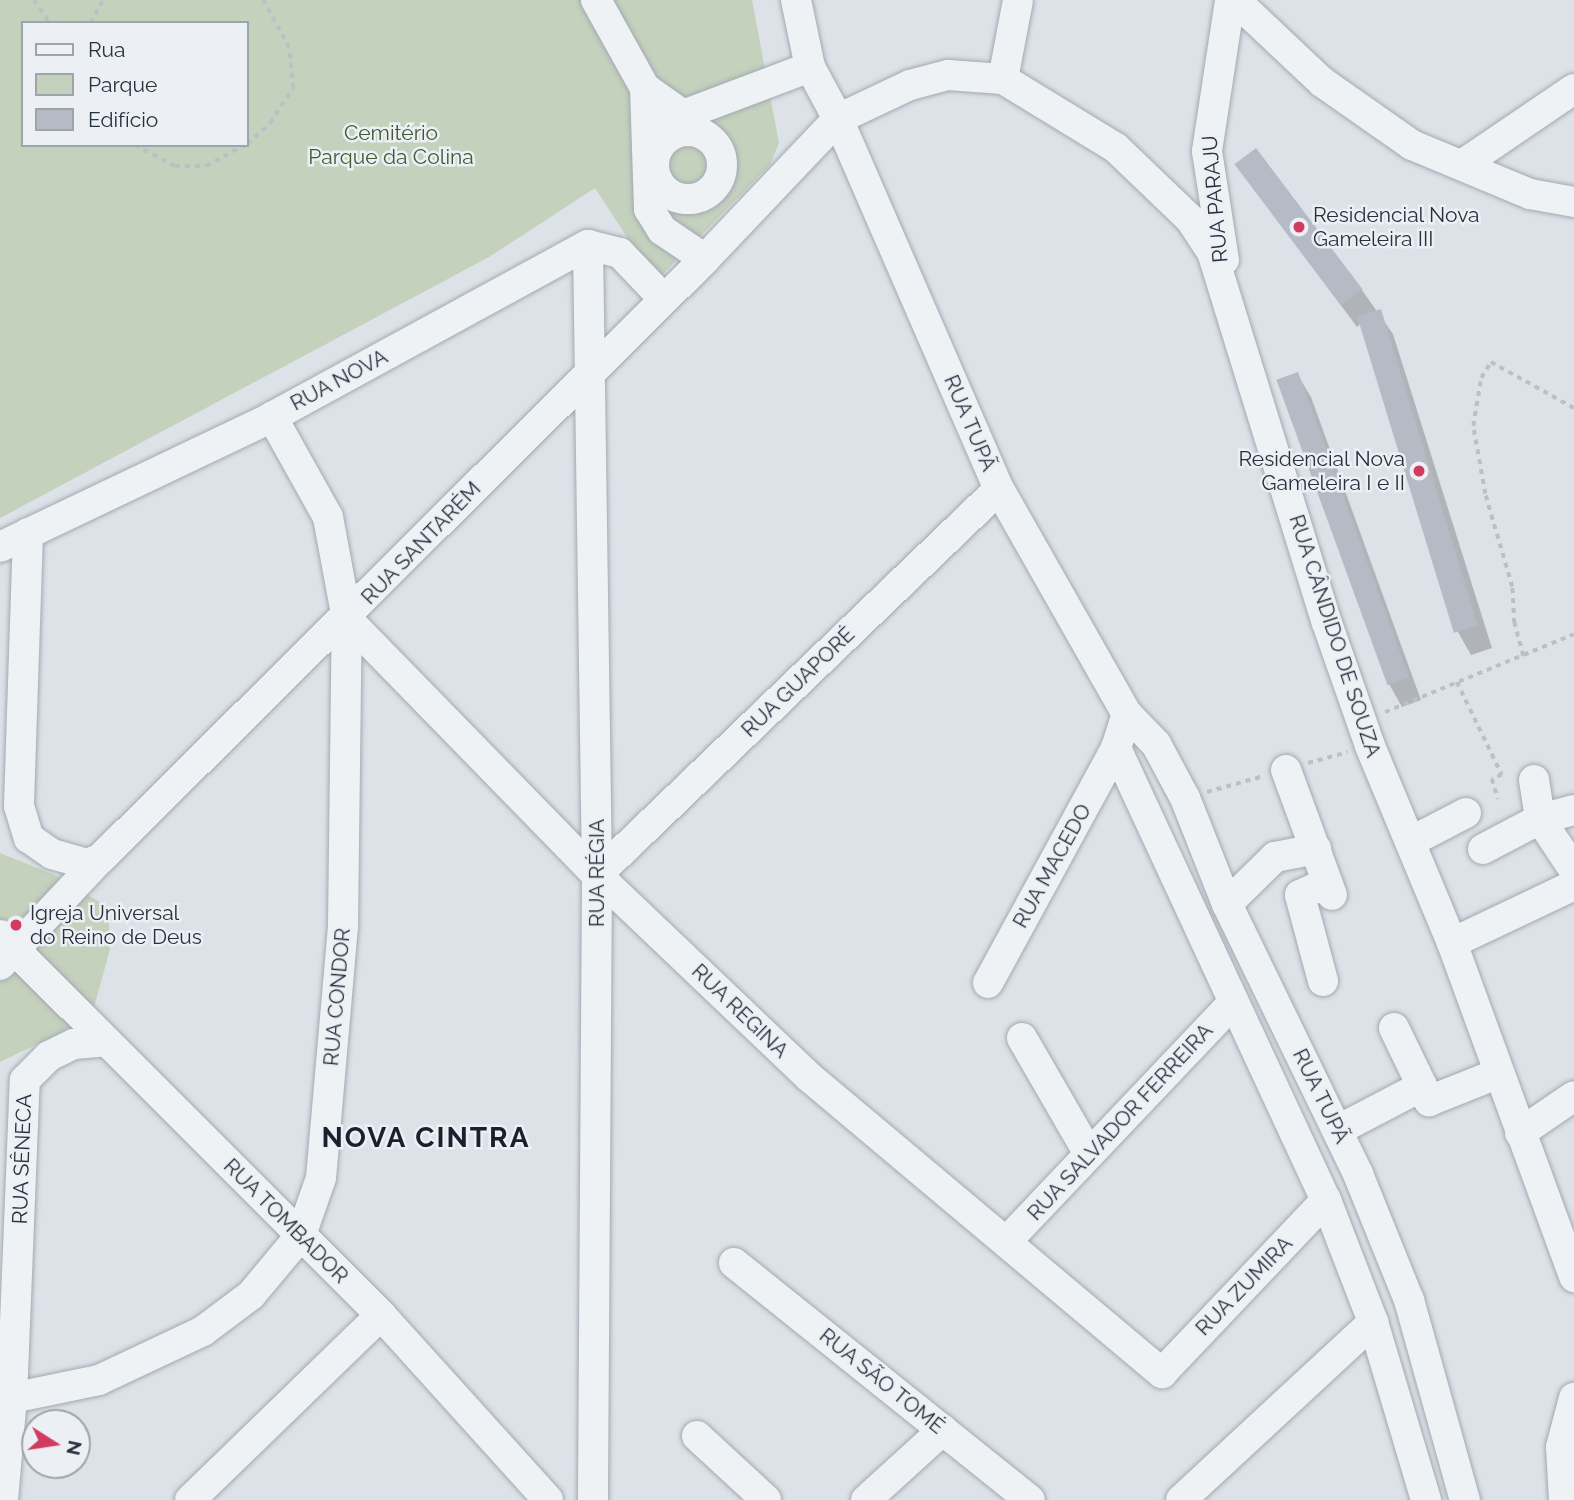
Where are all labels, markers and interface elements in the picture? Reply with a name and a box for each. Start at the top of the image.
legend [21,21,248,147]
text: Rua [88,37,125,62]
text: Parque [88,72,157,97]
text: Edifício [88,107,158,132]
park label: Cemitério Parque da Colina [308,120,474,170]
street label: RUA PARAJU [1197,134,1233,264]
place label: Residencial Nova Gameleira III [1313,202,1480,252]
marker: Residencial Nova Gameleira III [1291,219,1307,235]
street label: RUA NOVA [286,344,392,416]
street label: RUA TUPÃ [938,370,1002,476]
place label: Residencial Nova Gameleira I e II [1238,446,1405,496]
marker: Residencial Nova Gameleira I e II [1411,463,1427,479]
street label: RUA SANTARÉM [356,476,486,610]
street label: RUA CÂNDIDO DE SOUZA [1284,511,1386,761]
street label: RUA GUAPORÉ [736,621,860,743]
street label: RUA MACEDO [1007,799,1097,933]
street label: RUA RÉGIA [584,818,610,928]
place label: Igreja Universal do Reino de Deus [30,900,202,950]
marker: Igreja Universal do Reino de Deus [8,917,24,933]
street label: RUA CONDOR [318,927,356,1067]
street label: RUA REGINA [686,958,794,1064]
street label: RUA SALVADOR FERREIRA [1022,1018,1218,1226]
street label: RUA TUPÃ [1287,1044,1355,1148]
street label: RUA SÊNECA [7,1093,37,1225]
district label: NOVA CINTRA [322,1121,530,1155]
street label: RUA TOMBADOR [218,1153,354,1289]
street label: RUA ZUMIRA [1190,1231,1298,1341]
street label: RUA SÃO TOMÉ [814,1322,950,1440]
north arrow [21,1409,91,1479]
text: N [62,1439,87,1457]

